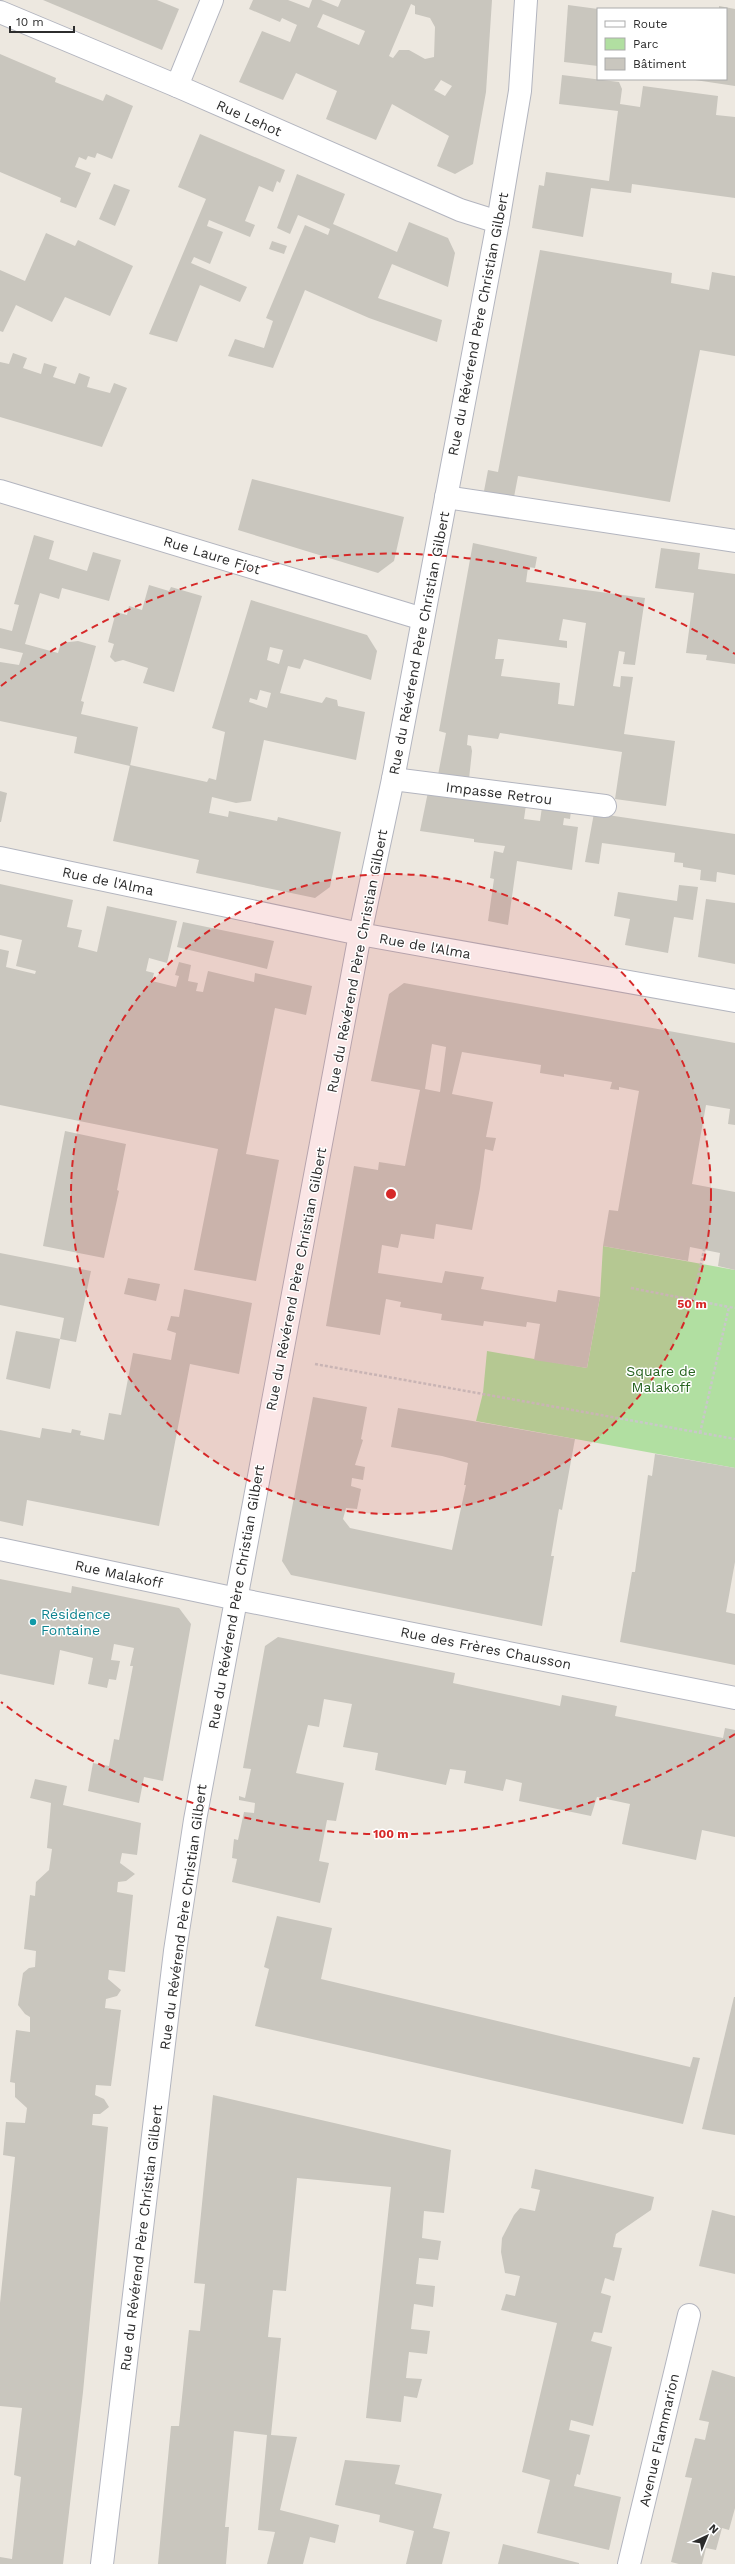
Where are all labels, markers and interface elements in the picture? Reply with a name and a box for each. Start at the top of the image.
scale bar [10,8,74,34]
legend [597,8,727,80]
text: 10 m [16,15,44,29]
text: Route [633,17,667,31]
text: Parc [633,37,659,51]
text: Bâtiment [633,57,686,71]
street label: Rue Lehot [214,97,284,140]
street label: Rue du Révérend Père Christian Gilbert [445,191,511,457]
street label: Rue du Révérend Père Christian Gilbert [386,510,452,776]
street label: Rue Laure Fiot [162,533,262,577]
street label: Impasse Retrou [445,779,553,807]
street label: Rue du Révérend Père Christian Gilbert [324,828,390,1094]
street label: Rue de l'Alma [61,864,155,898]
street label: Rue de l'Alma [378,930,472,962]
street label: Rue du Révérend Père Christian Gilbert [263,1146,329,1412]
centre of rings [384,1187,398,1201]
text: 50 m [677,1297,707,1311]
park label: Square de Malakoff [626,1363,696,1395]
street label: Rue du Révérend Père Christian Gilbert [205,1464,267,1730]
street label: Rue Malakoff [74,1557,164,1591]
place label: Résidence Fontaine [41,1606,111,1638]
marker: Résidence Fontaine [28,1617,38,1627]
street label: Rue des Frères Chausson [399,1624,573,1672]
street label: Rue du Révérend Père Christian Gilbert [156,1783,210,2051]
text: 100 m [373,1827,409,1841]
street label: Rue du Révérend Père Christian Gilbert [117,2104,165,2372]
street label: Avenue Flammarion [636,2372,682,2508]
north arrow [687,2516,727,2556]
text: N [706,2522,721,2537]

